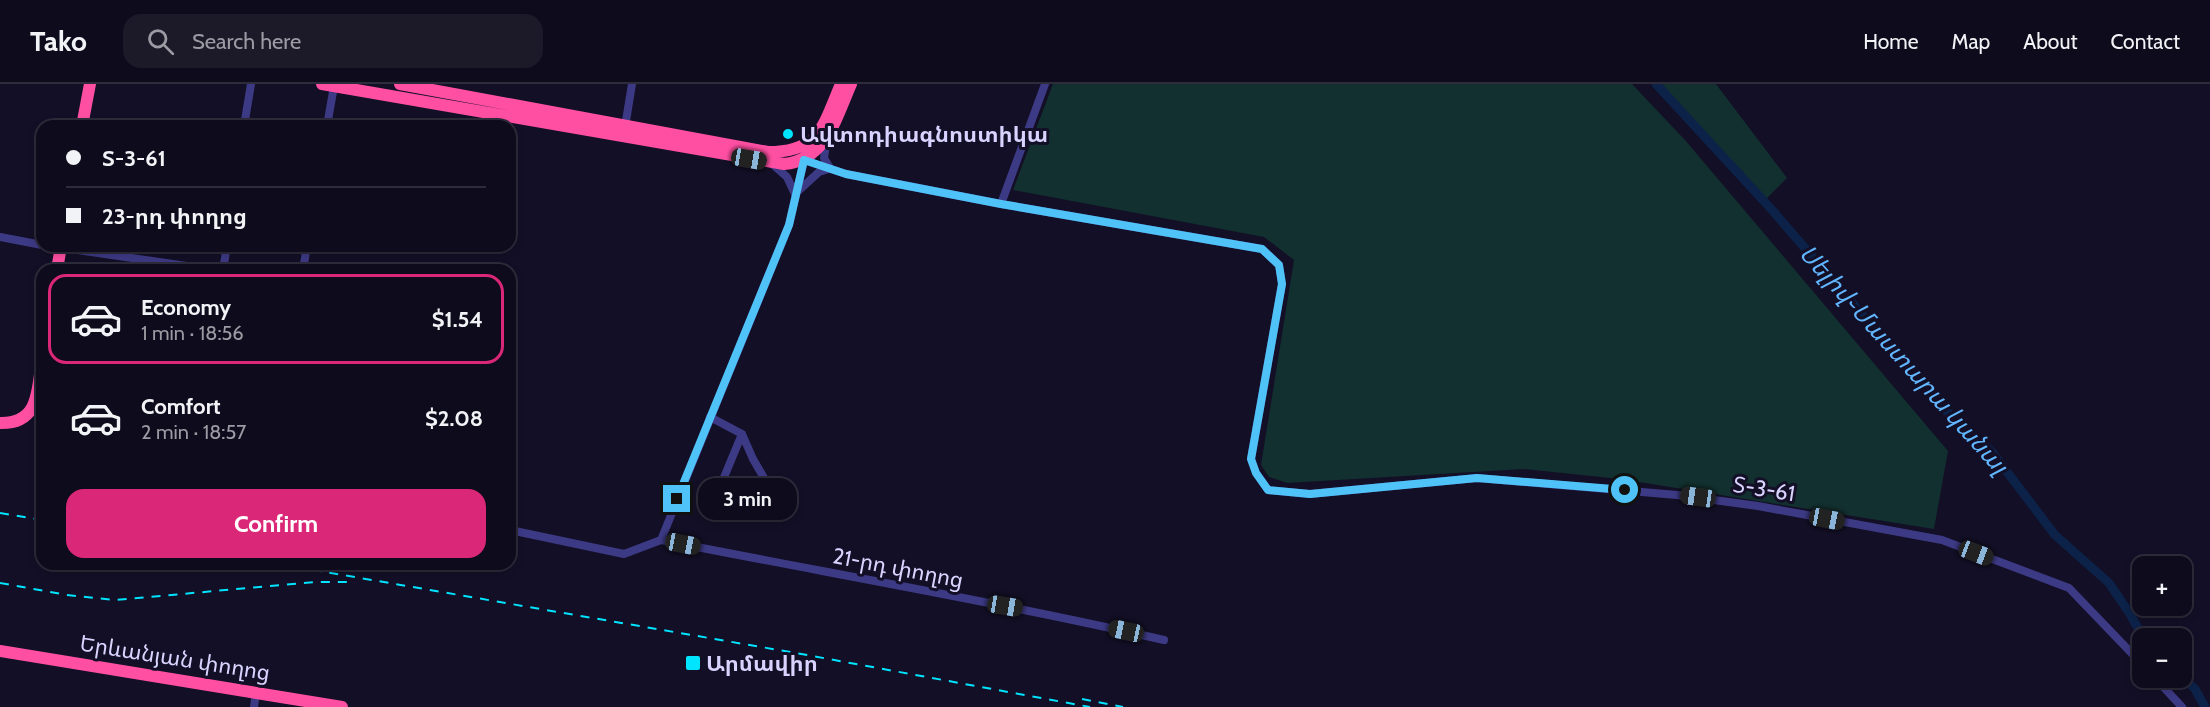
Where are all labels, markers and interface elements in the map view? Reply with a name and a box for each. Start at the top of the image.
search box [123,14,543,68]
text: Tako [30,24,87,58]
icon: search [144,25,177,58]
text: Search here [192,28,301,55]
text: Home [1863,29,1919,54]
text: Map [1952,29,1990,54]
text: About [2023,29,2077,54]
text: Contact [2110,29,2180,54]
place label: Ավտոդիագնոստիկա [800,121,1048,148]
marker: Ավտոդիագնոստիկա [781,127,795,141]
text: Տ-3-61 [102,145,166,172]
car [730,147,768,171]
text: 23-րդ փողոց [102,203,247,230]
water label: Սելիվ֊Մաստարա կանալ [1794,239,2016,481]
icon: car [69,292,123,346]
text: Economy [141,294,231,321]
text: $1.54 [432,306,483,333]
text: 1 min · 18:56 [141,321,244,345]
icon: car [69,391,123,445]
text: Comfort [141,393,220,420]
text: $2.08 [425,405,483,432]
text: 2 min · 18:57 [141,420,246,444]
street label: Տ-3-61 [1731,471,1797,507]
route start [1611,476,1638,503]
callout: 3 min [698,478,797,520]
route end [663,485,690,512]
car [1679,486,1717,508]
text: 3 min [723,487,772,511]
button: Confirm [66,489,486,558]
car [1808,507,1846,531]
car [664,532,702,556]
car [1956,538,1996,568]
street label: 21-րդ փողոց [830,542,966,594]
map controls [2132,556,2192,688]
button: + [2132,556,2192,616]
car [986,594,1024,618]
car [1107,618,1145,644]
button: − [2132,628,2192,688]
street label: Երևանյան փողոց [78,630,272,686]
place label: Արմավիր [706,650,818,677]
marker: Արմավիր [684,654,702,672]

